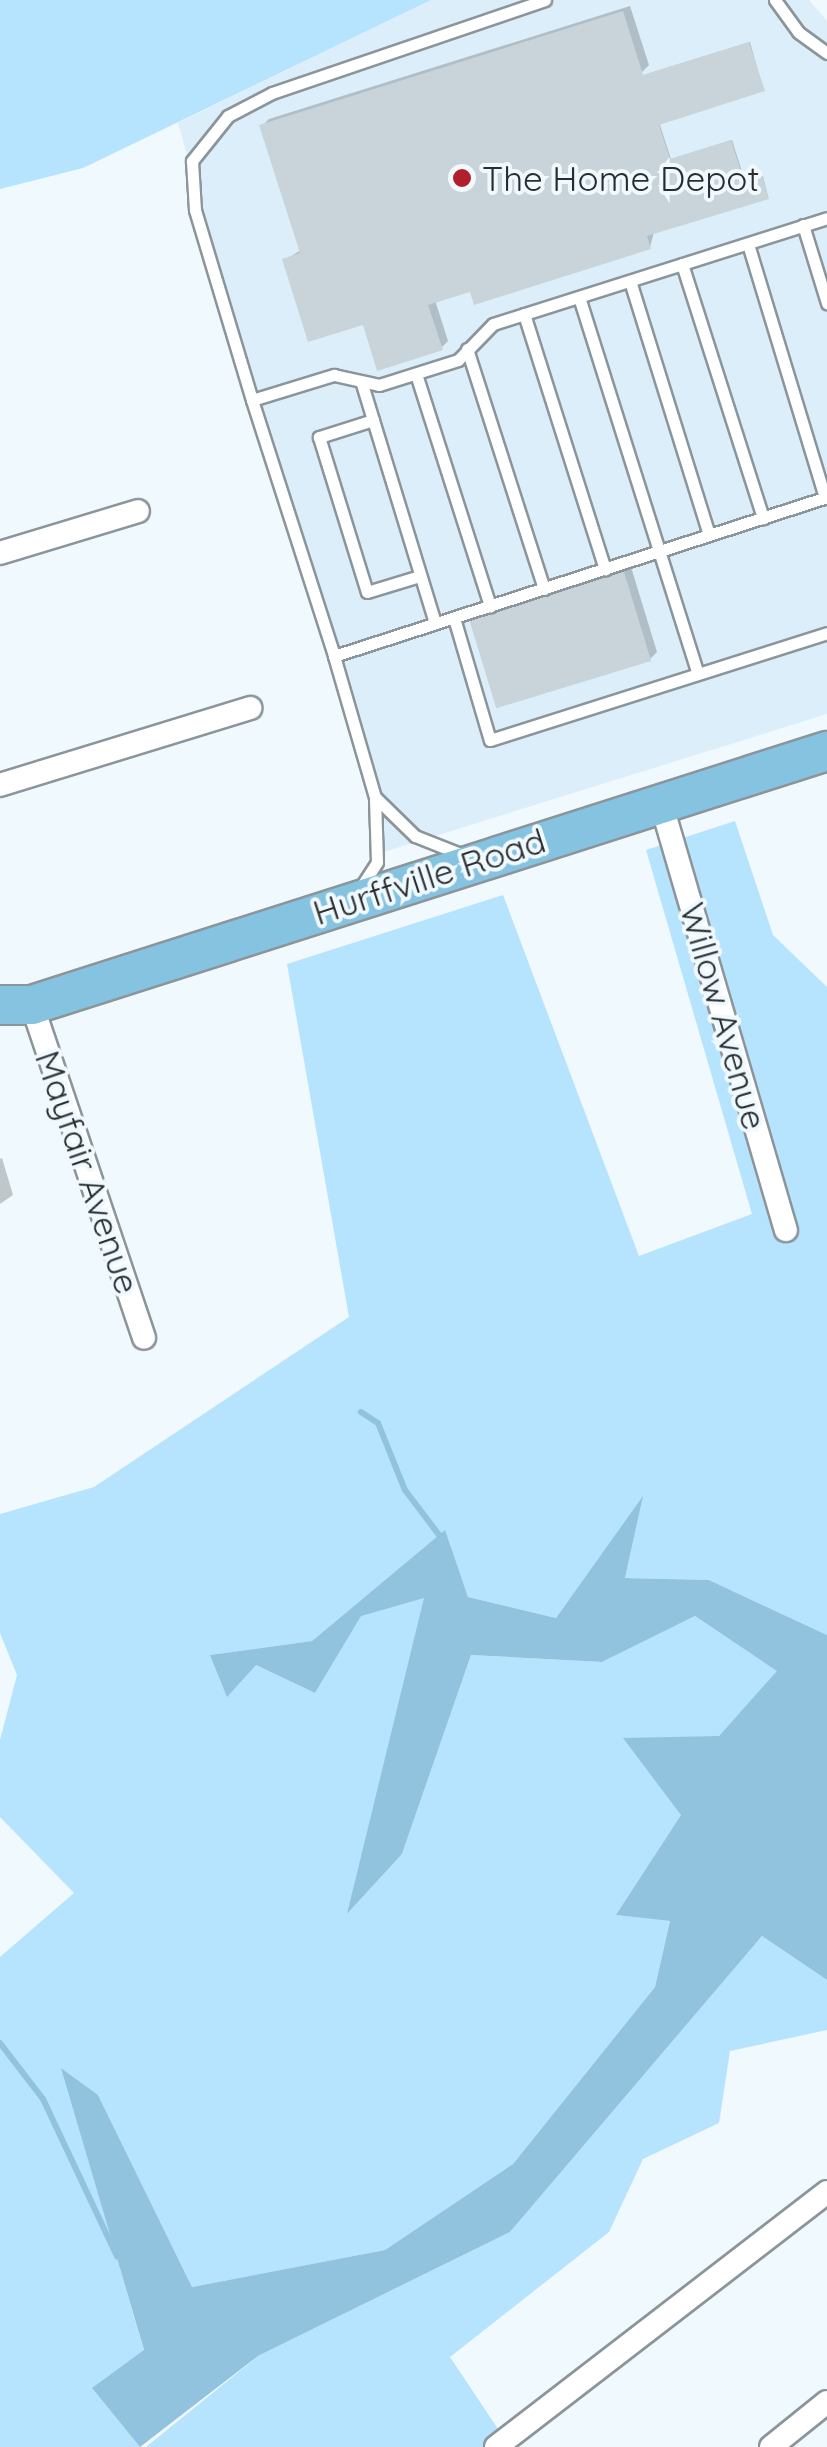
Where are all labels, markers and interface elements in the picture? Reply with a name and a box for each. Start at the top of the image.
place label: The Home Depot [482,157,759,199]
marker: The Home Depot [451,167,473,189]
street label: Hurffville Road [308,819,550,933]
street label: Willow Avenue [672,898,776,1134]
street label: Mayfair Avenue [27,1045,149,1299]

